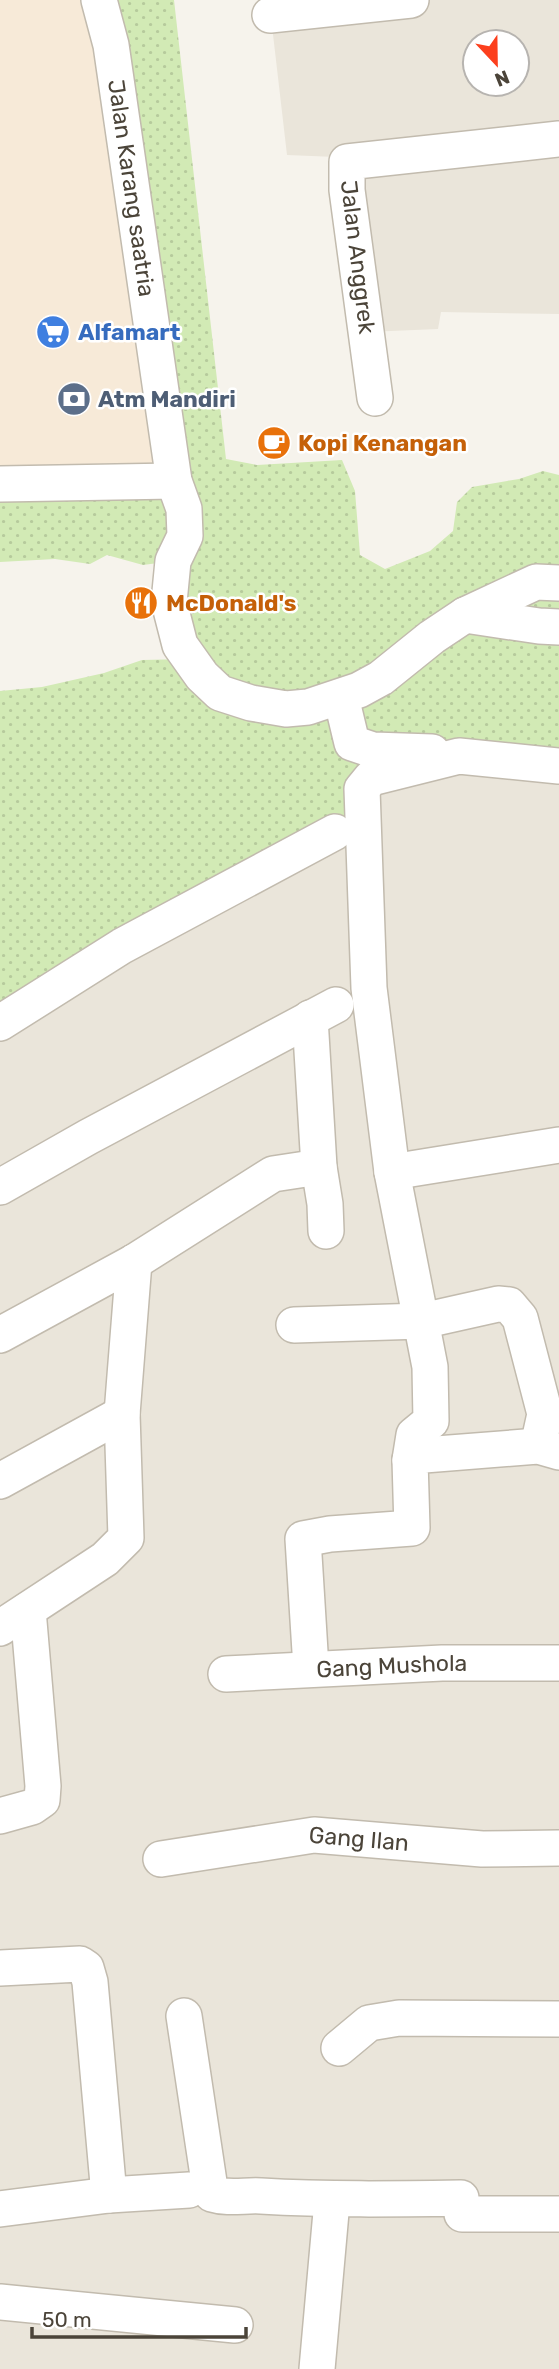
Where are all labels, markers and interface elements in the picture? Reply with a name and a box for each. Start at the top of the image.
north arrow [461,28,531,98]
text: N [492,65,513,92]
street label: Jalan Karang saatria [102,78,161,298]
street label: Jalan Anggrek [335,179,381,336]
supermarket icon: Alfamart [34,313,72,351]
place label: Alfamart [78,318,181,346]
bank icon: Atm Mandiri [55,380,93,418]
place label: Atm Mandiri [98,385,236,413]
cafe icon: Kopi Kenangan [255,424,293,462]
place label: Kopi Kenangan [298,429,467,457]
restaurant icon: McDonald's [122,584,160,622]
place label: McDonald's [166,589,297,617]
street label: Gang Mushola [316,1649,467,1683]
street label: Gang Ilan [308,1821,410,1857]
scale bar [32,2296,245,2340]
text: 50 m [42,2307,92,2332]

